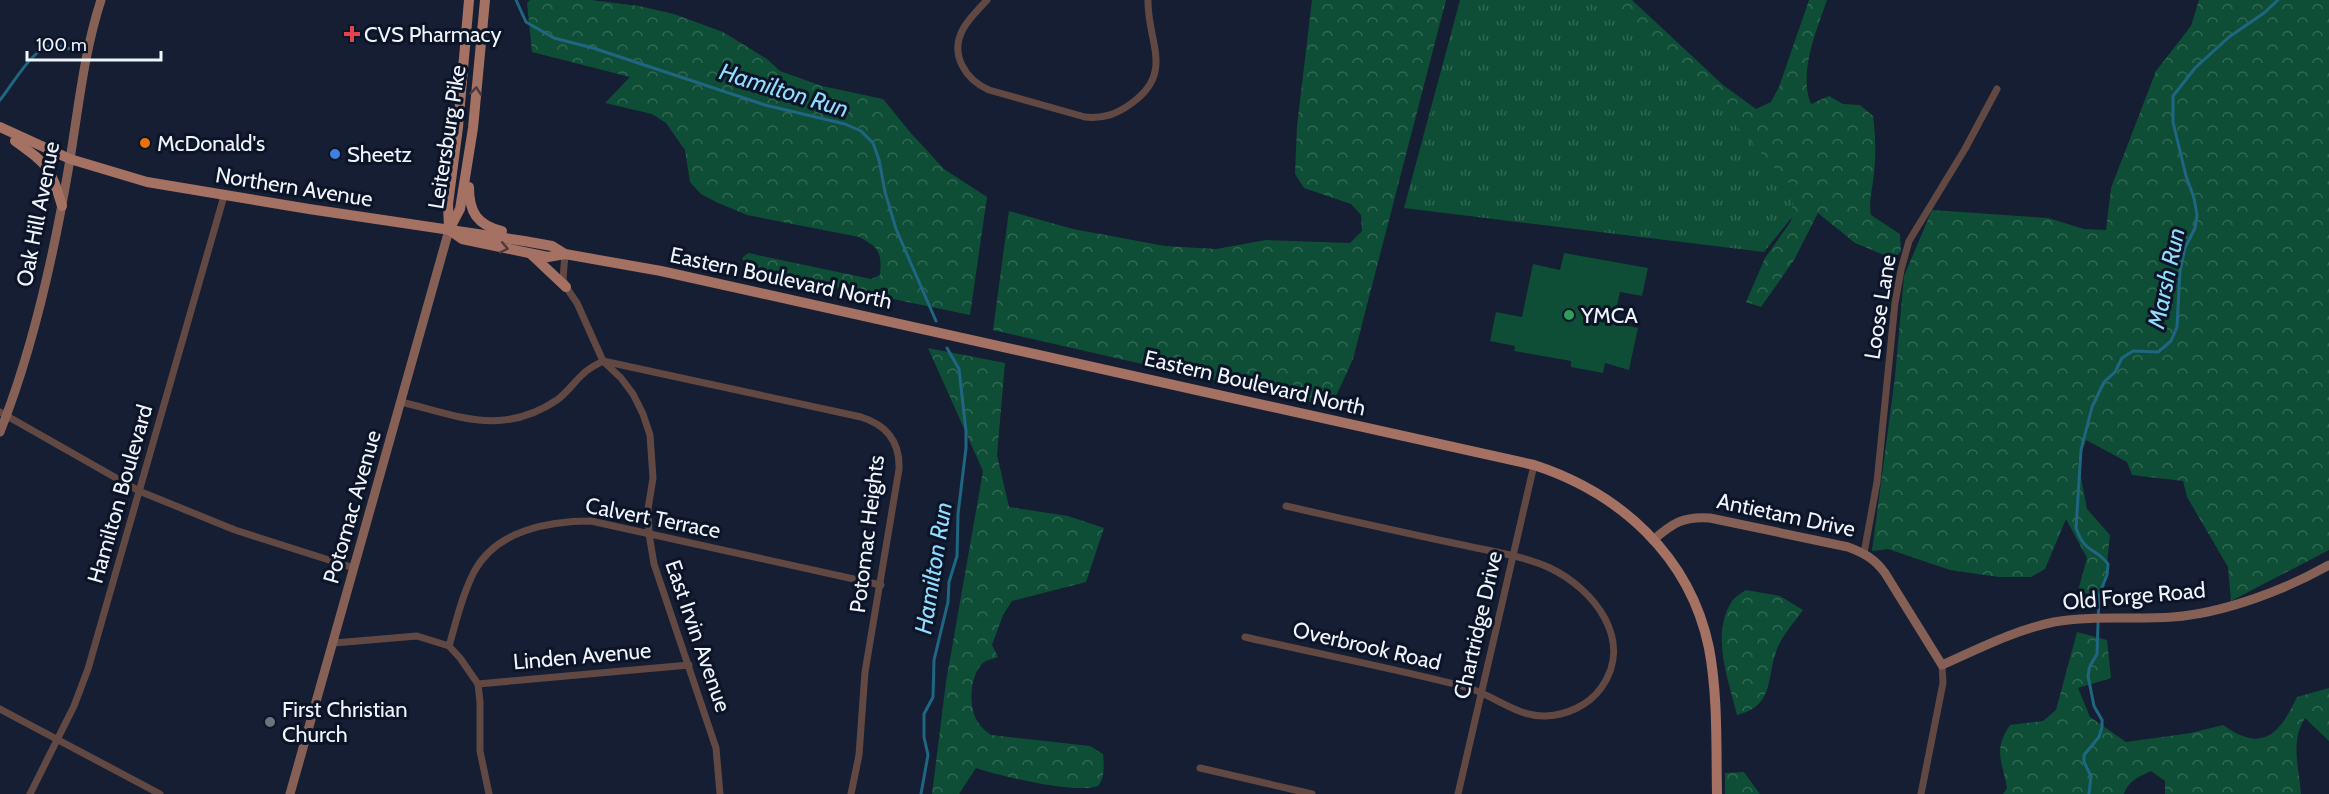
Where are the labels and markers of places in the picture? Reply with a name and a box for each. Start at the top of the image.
place label: CVS Pharmacy [364,21,502,48]
marker: CVS Pharmacy [345,27,359,41]
place label: McDonald's [157,130,265,157]
marker: McDonald's [138,136,152,150]
place label: Sheetz [347,141,412,168]
marker: Sheetz [328,147,342,161]
place label: YMCA [1580,302,1638,329]
marker: YMCA [1562,308,1576,322]
place label: First Christian Church [282,696,408,748]
marker: First Christian Church [263,715,277,729]

